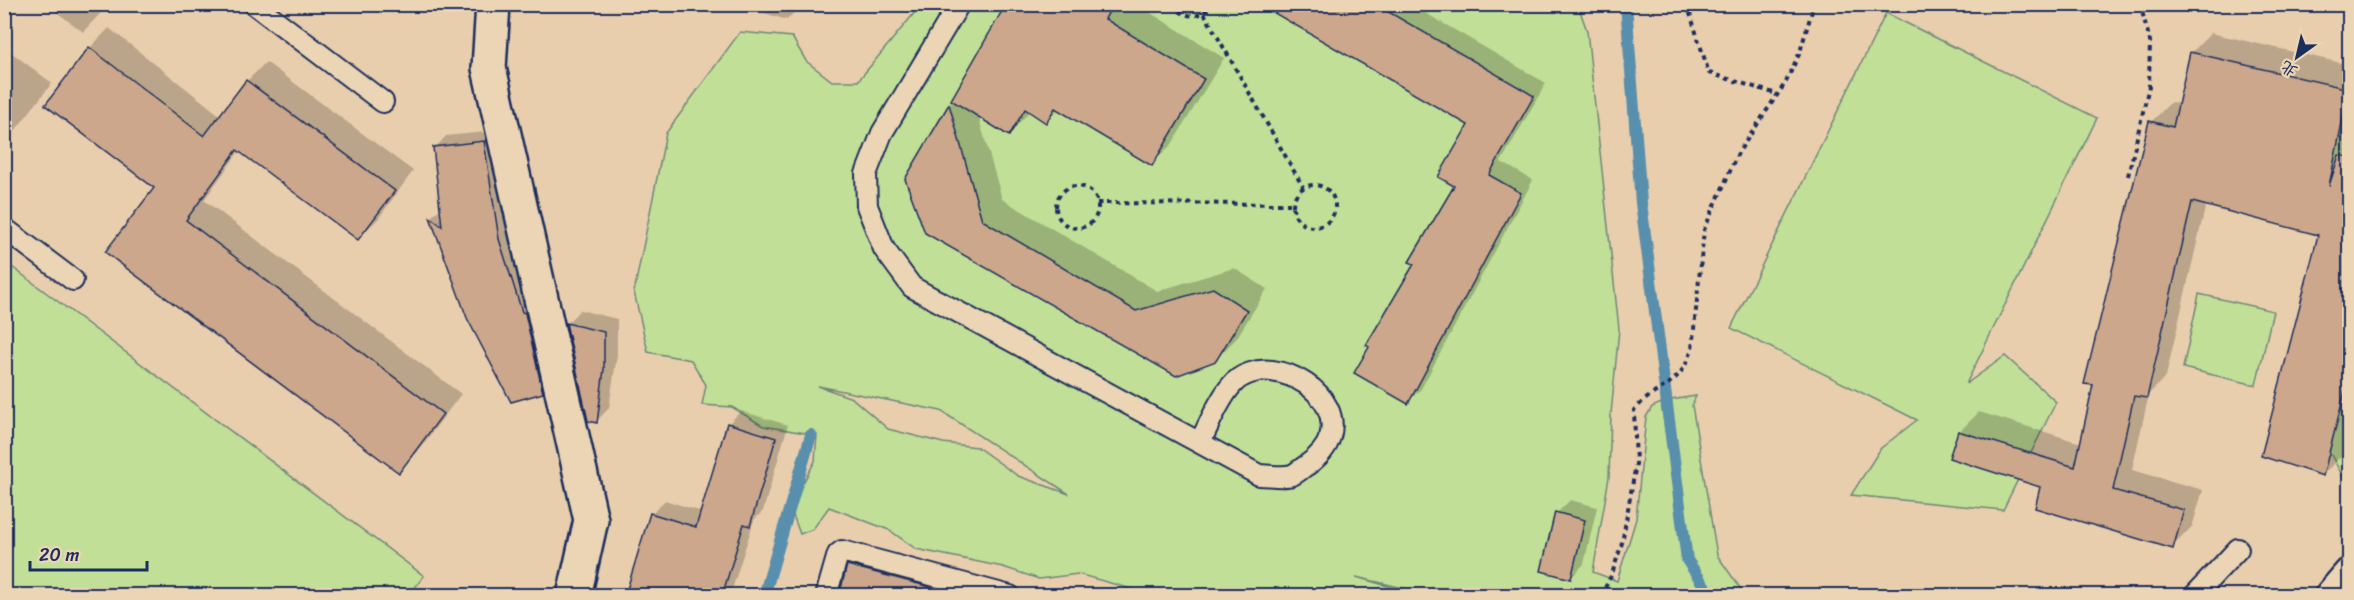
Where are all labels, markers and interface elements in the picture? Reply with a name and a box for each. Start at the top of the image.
north arrow [2267,27,2327,87]
text: 北 [2274,53,2304,86]
scale bar [30,534,147,572]
text: 20 m [39,539,79,571]

